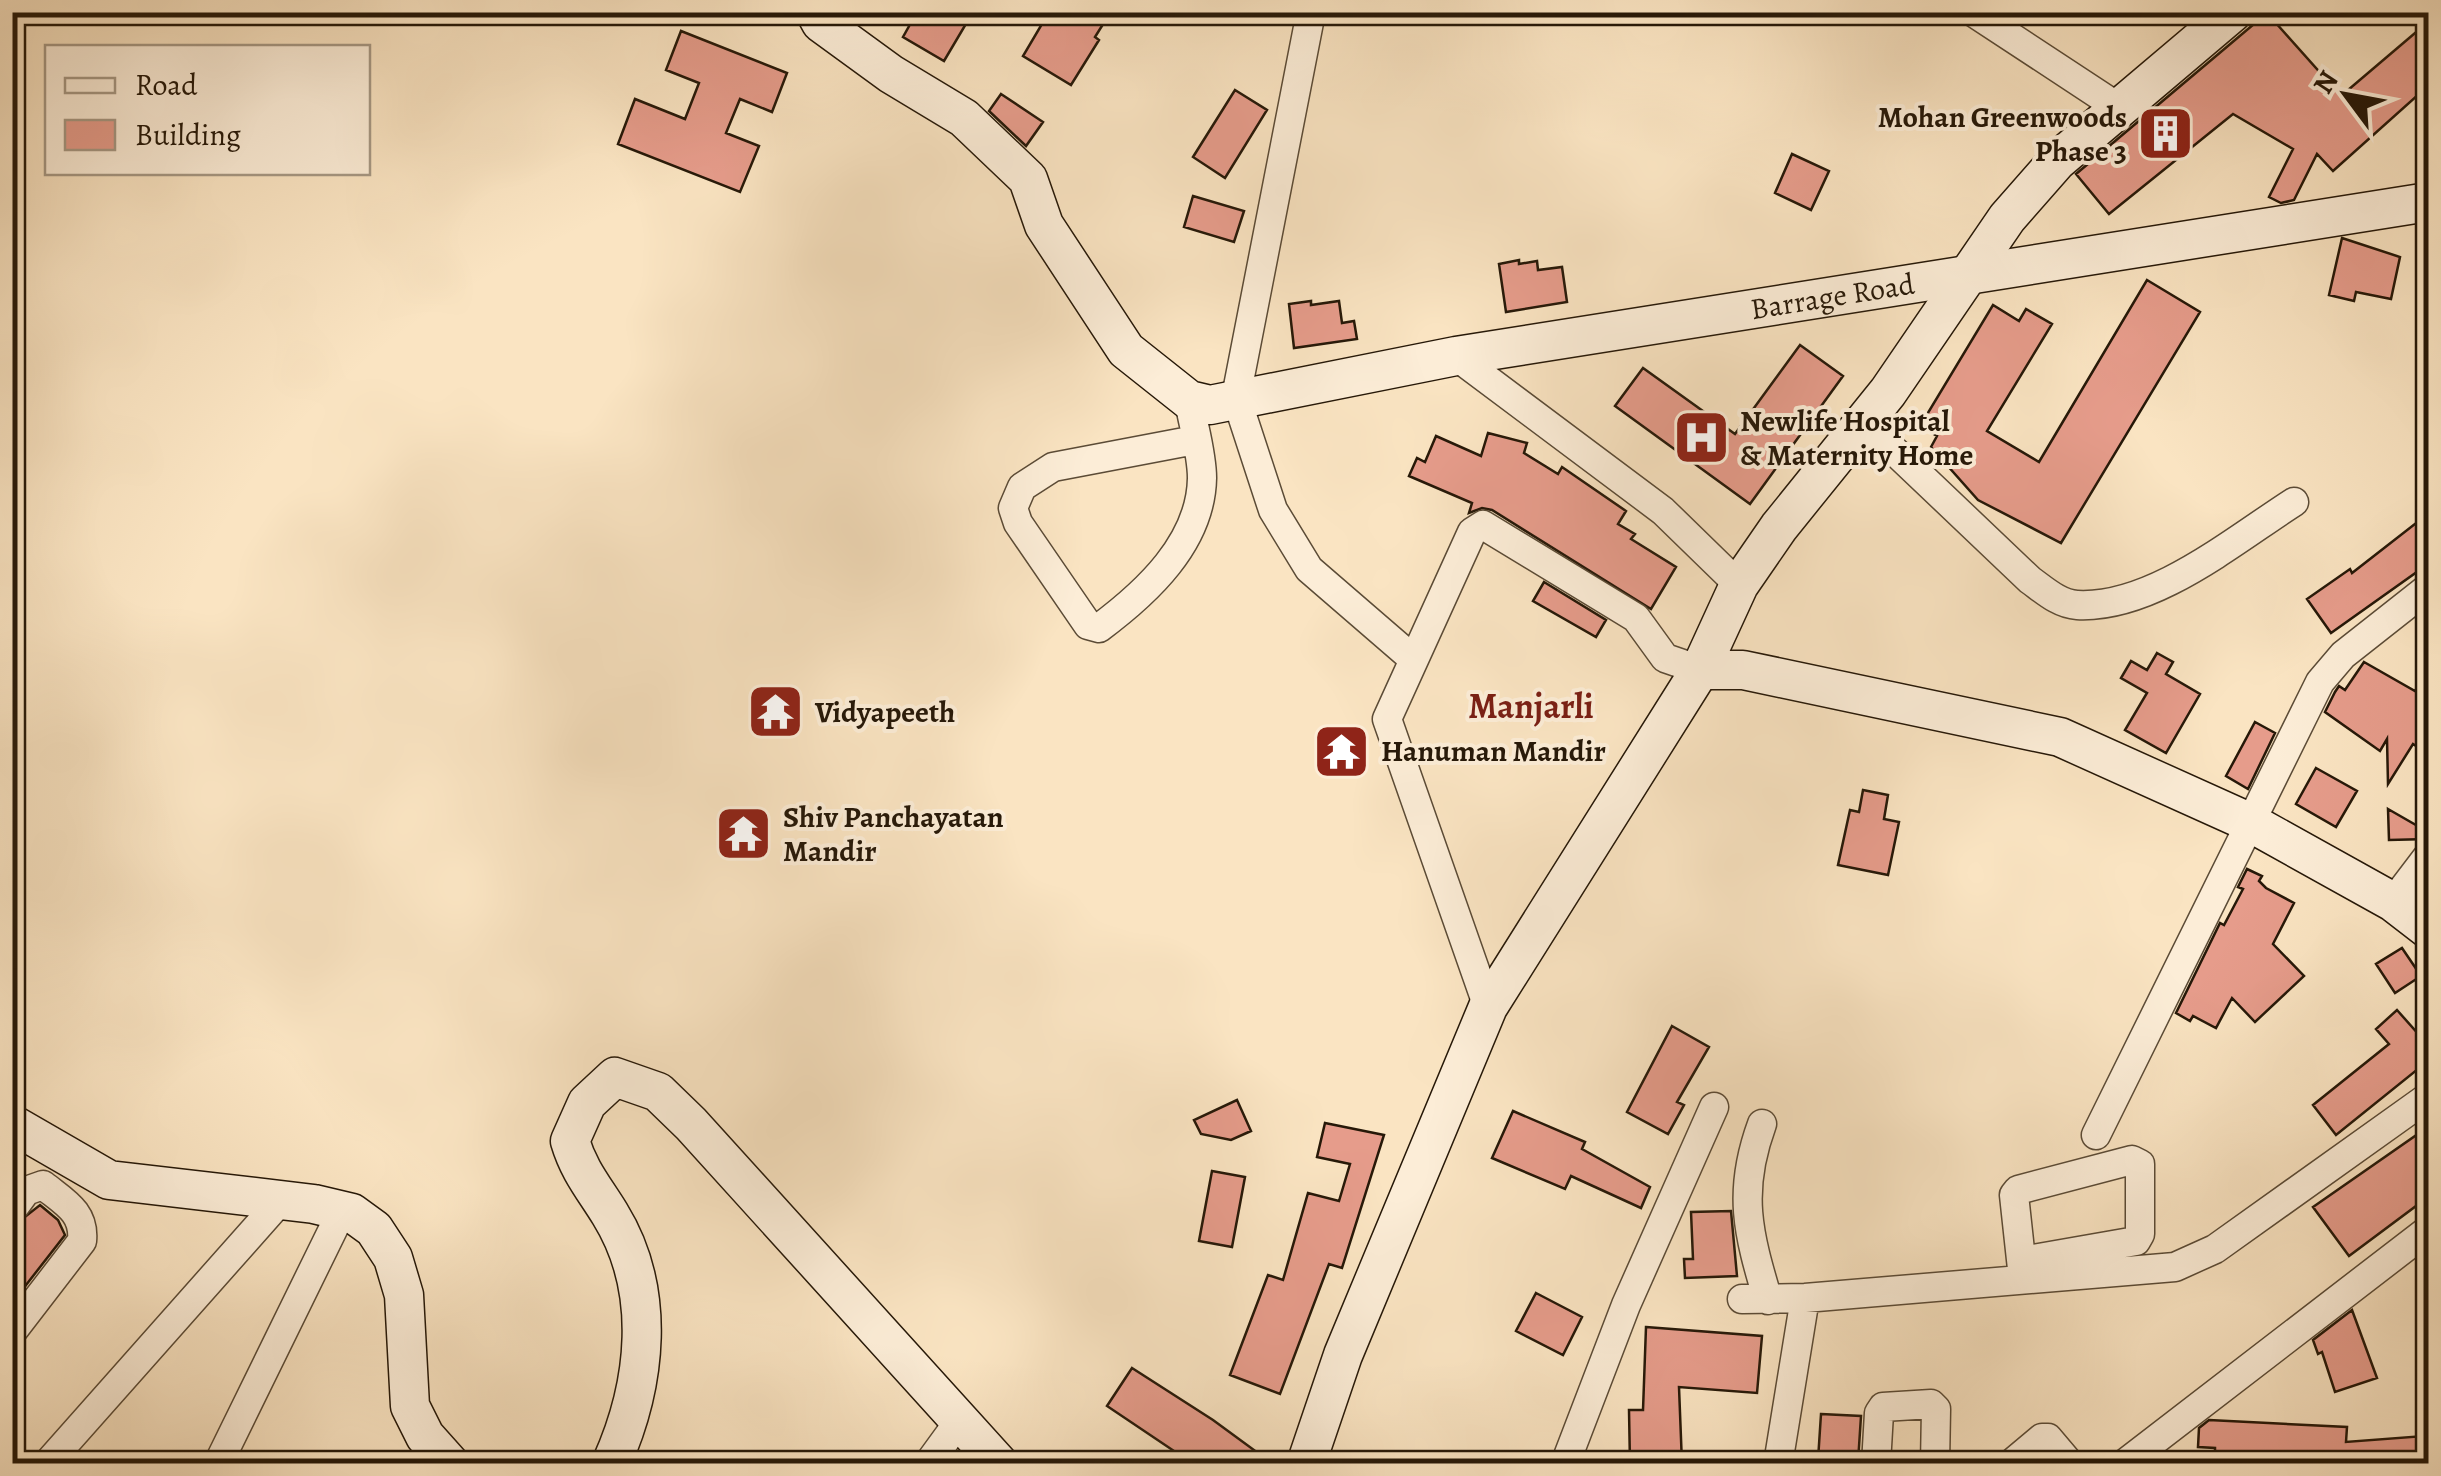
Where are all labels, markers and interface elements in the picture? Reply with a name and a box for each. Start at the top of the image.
legend [45,45,370,175]
north arrow [2296,45,2396,145]
text: N [2304,64,2347,101]
text: Road [135,65,198,105]
place label: Mohan Greenwoods Phase 3 [1878,97,2127,171]
building icon: Mohan Greenwoods Phase 3 [2136,104,2196,164]
text: Building [135,115,241,155]
street label: Barrage Road [1748,264,1918,329]
place label: Newlife Hospital & Maternity Home [1740,401,1973,475]
hospital icon: Newlife Hospital & Maternity Home [1671,408,1731,468]
temple icon: Vidyapeeth [746,682,806,742]
district label: Manjarli [1468,682,1594,730]
place label: Vidyapeeth [814,692,955,732]
temple icon: Hanuman Mandir [1312,721,1372,781]
place label: Hanuman Mandir [1381,731,1606,771]
place label: Shiv Panchayatan Mandir [783,797,1004,871]
temple icon: Shiv Panchayatan Mandir [714,804,774,864]

